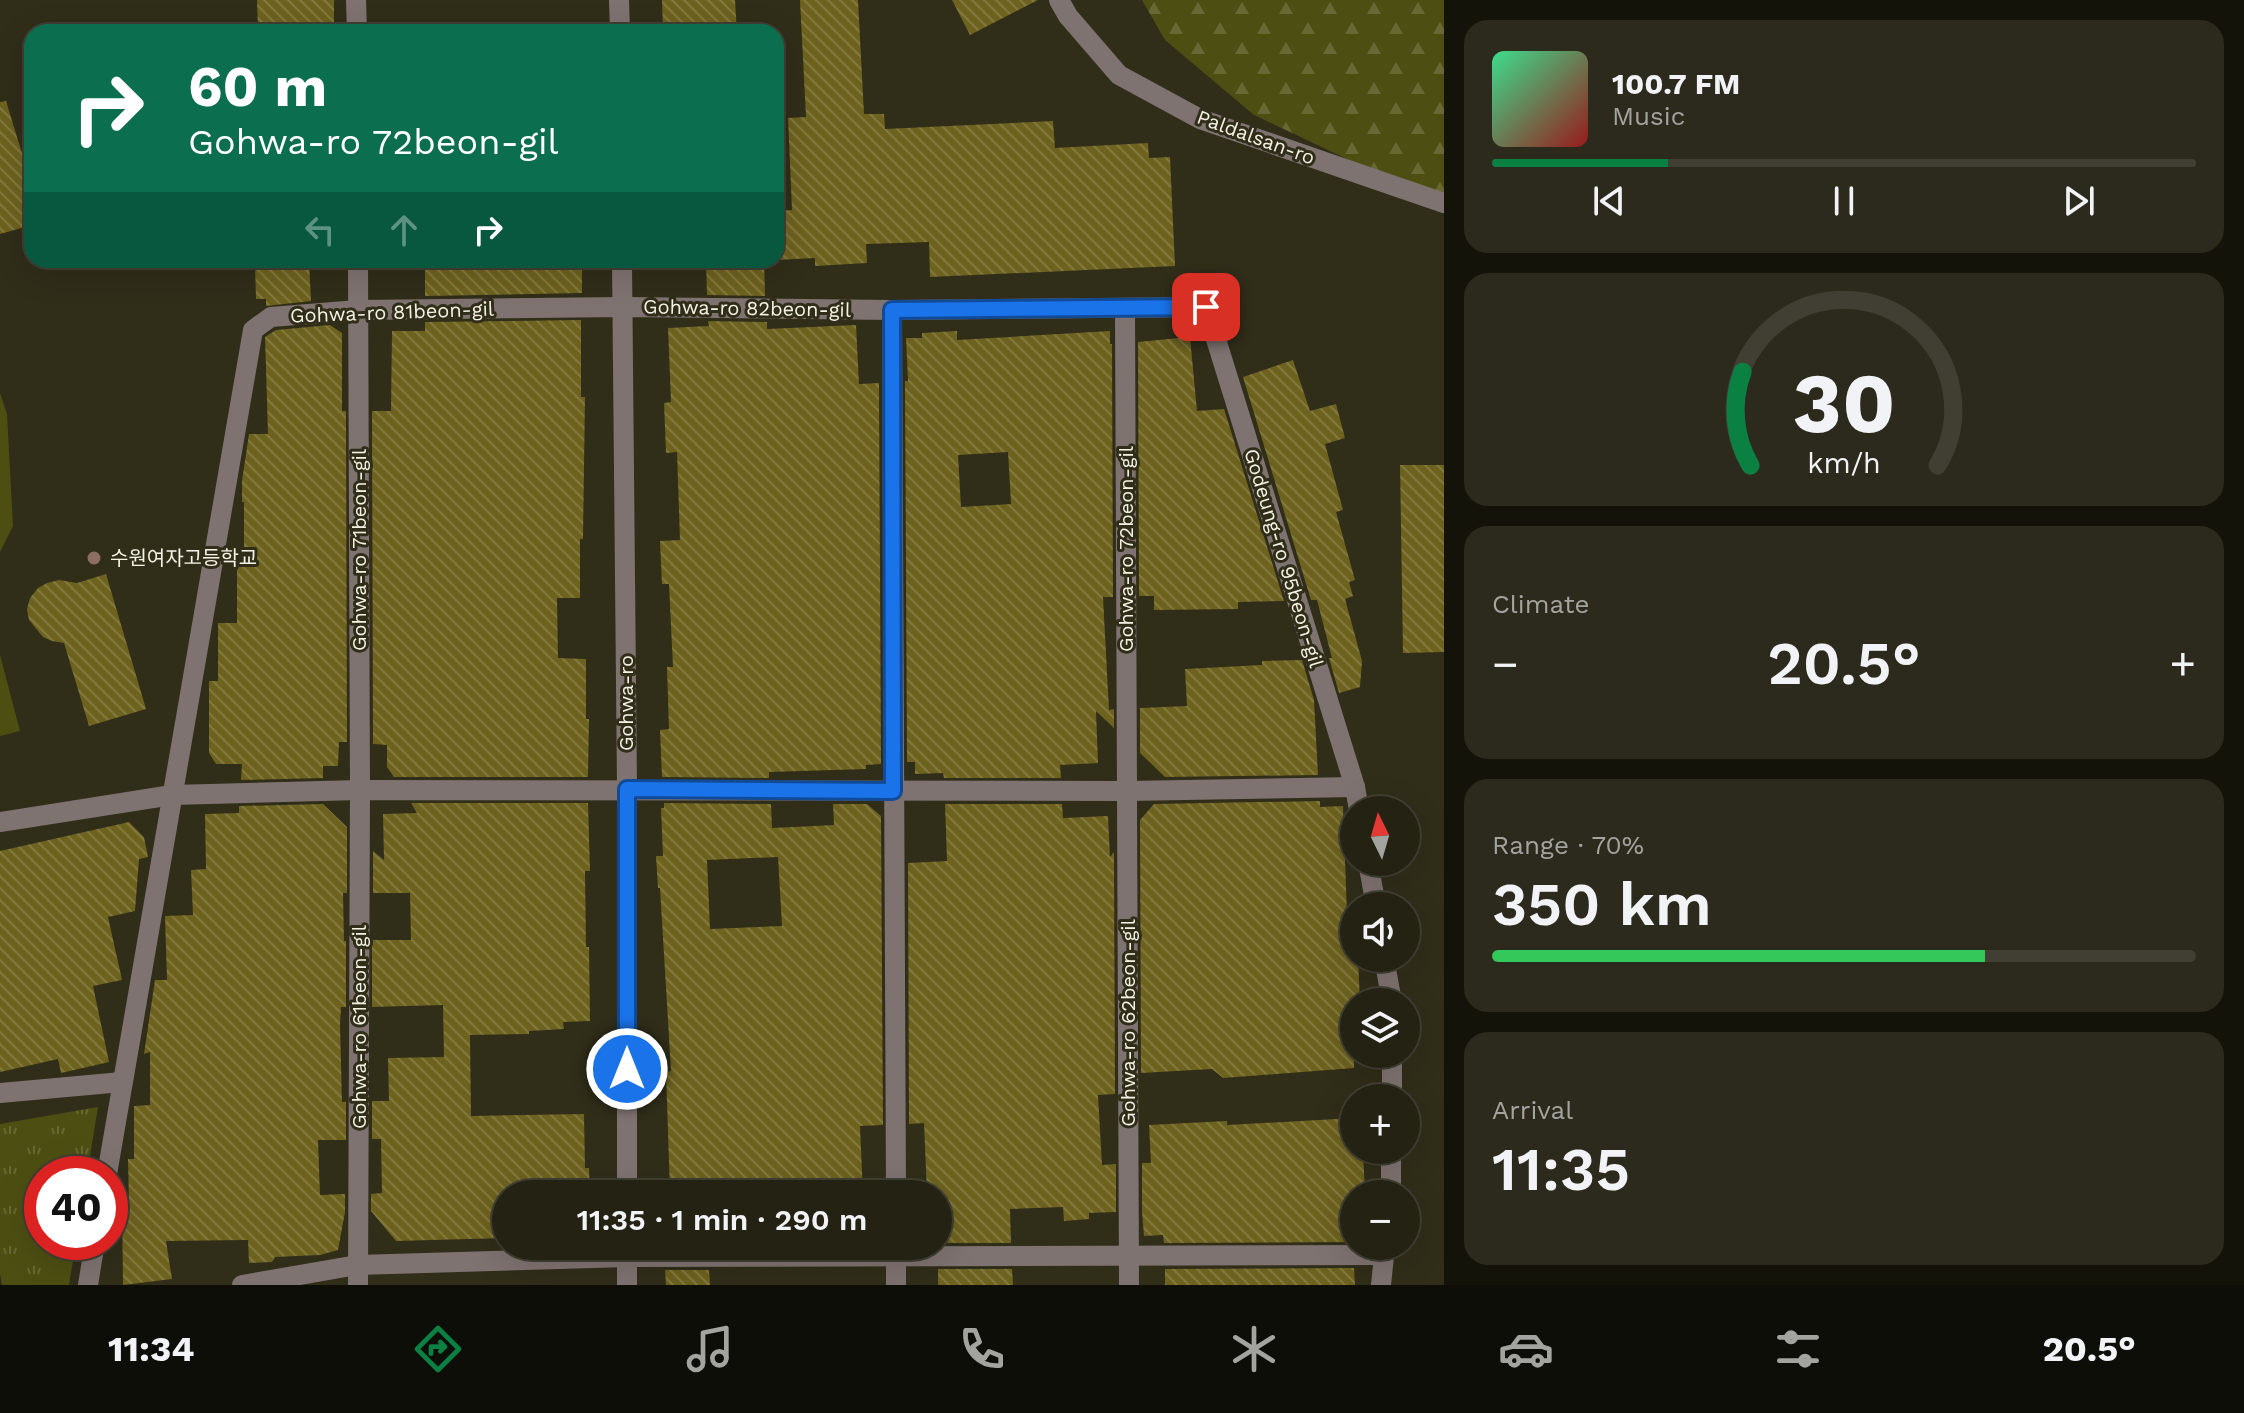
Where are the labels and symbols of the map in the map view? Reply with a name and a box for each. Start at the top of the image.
street label: Paldalsan-ro [1194,105,1318,169]
pin [1172,273,1240,341]
street label: Gohwa-ro 82beon-gil [643,294,851,322]
street label: Gohwa-ro 81beon-gil [290,296,494,328]
street label: Gohwa-ro 72beon-gil [1114,446,1138,652]
street label: Godeung-ro 95beon-gil [1239,446,1329,670]
street label: Gohwa-ro 71beon-gil [347,449,371,651]
place label: 수원여자고등학교 [110,546,257,570]
marker: 수원여자고등학교 [85,549,103,567]
street label: Gohwa-ro [614,655,638,751]
north arrow [1340,796,1420,876]
street label: Gohwa-ro 62beon-gil [1116,919,1140,1127]
street label: Gohwa-ro 61beon-gil [347,925,371,1129]
position arrow [585,1027,669,1111]
speed limit sign: 40 [24,1156,128,1260]

